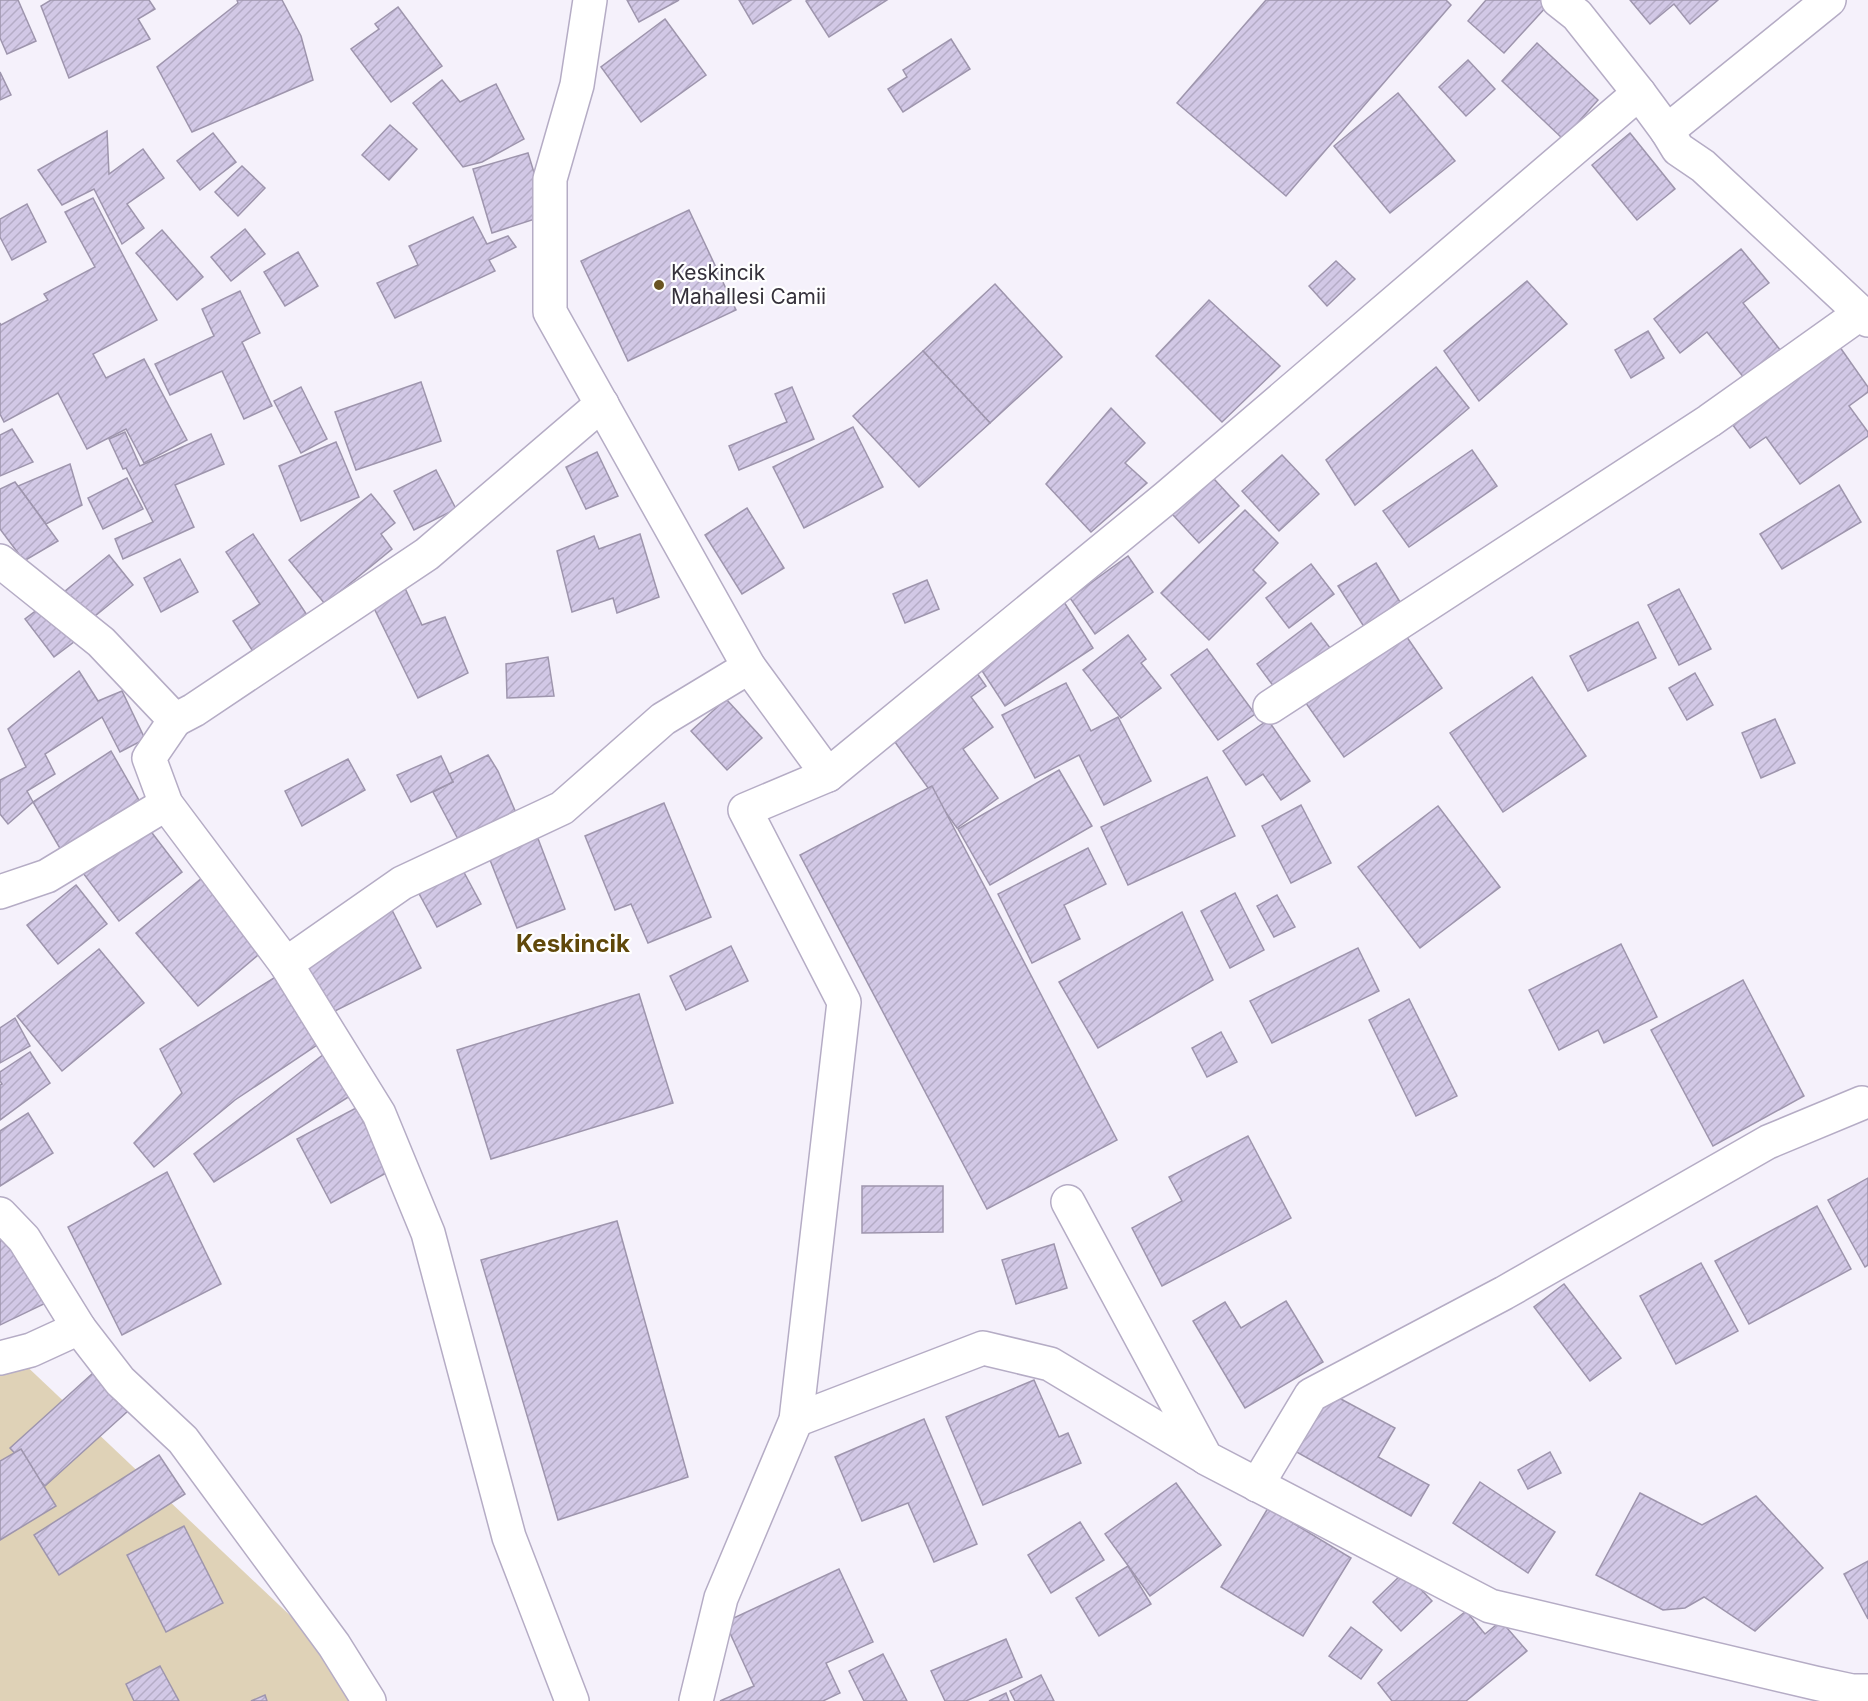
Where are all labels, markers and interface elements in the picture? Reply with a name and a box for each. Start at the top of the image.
place label: Keskincik Mahallesi Camii [671,260,826,309]
marker: Keskincik Mahallesi Camii [652,278,666,292]
district label: Keskincik [516,929,630,958]

